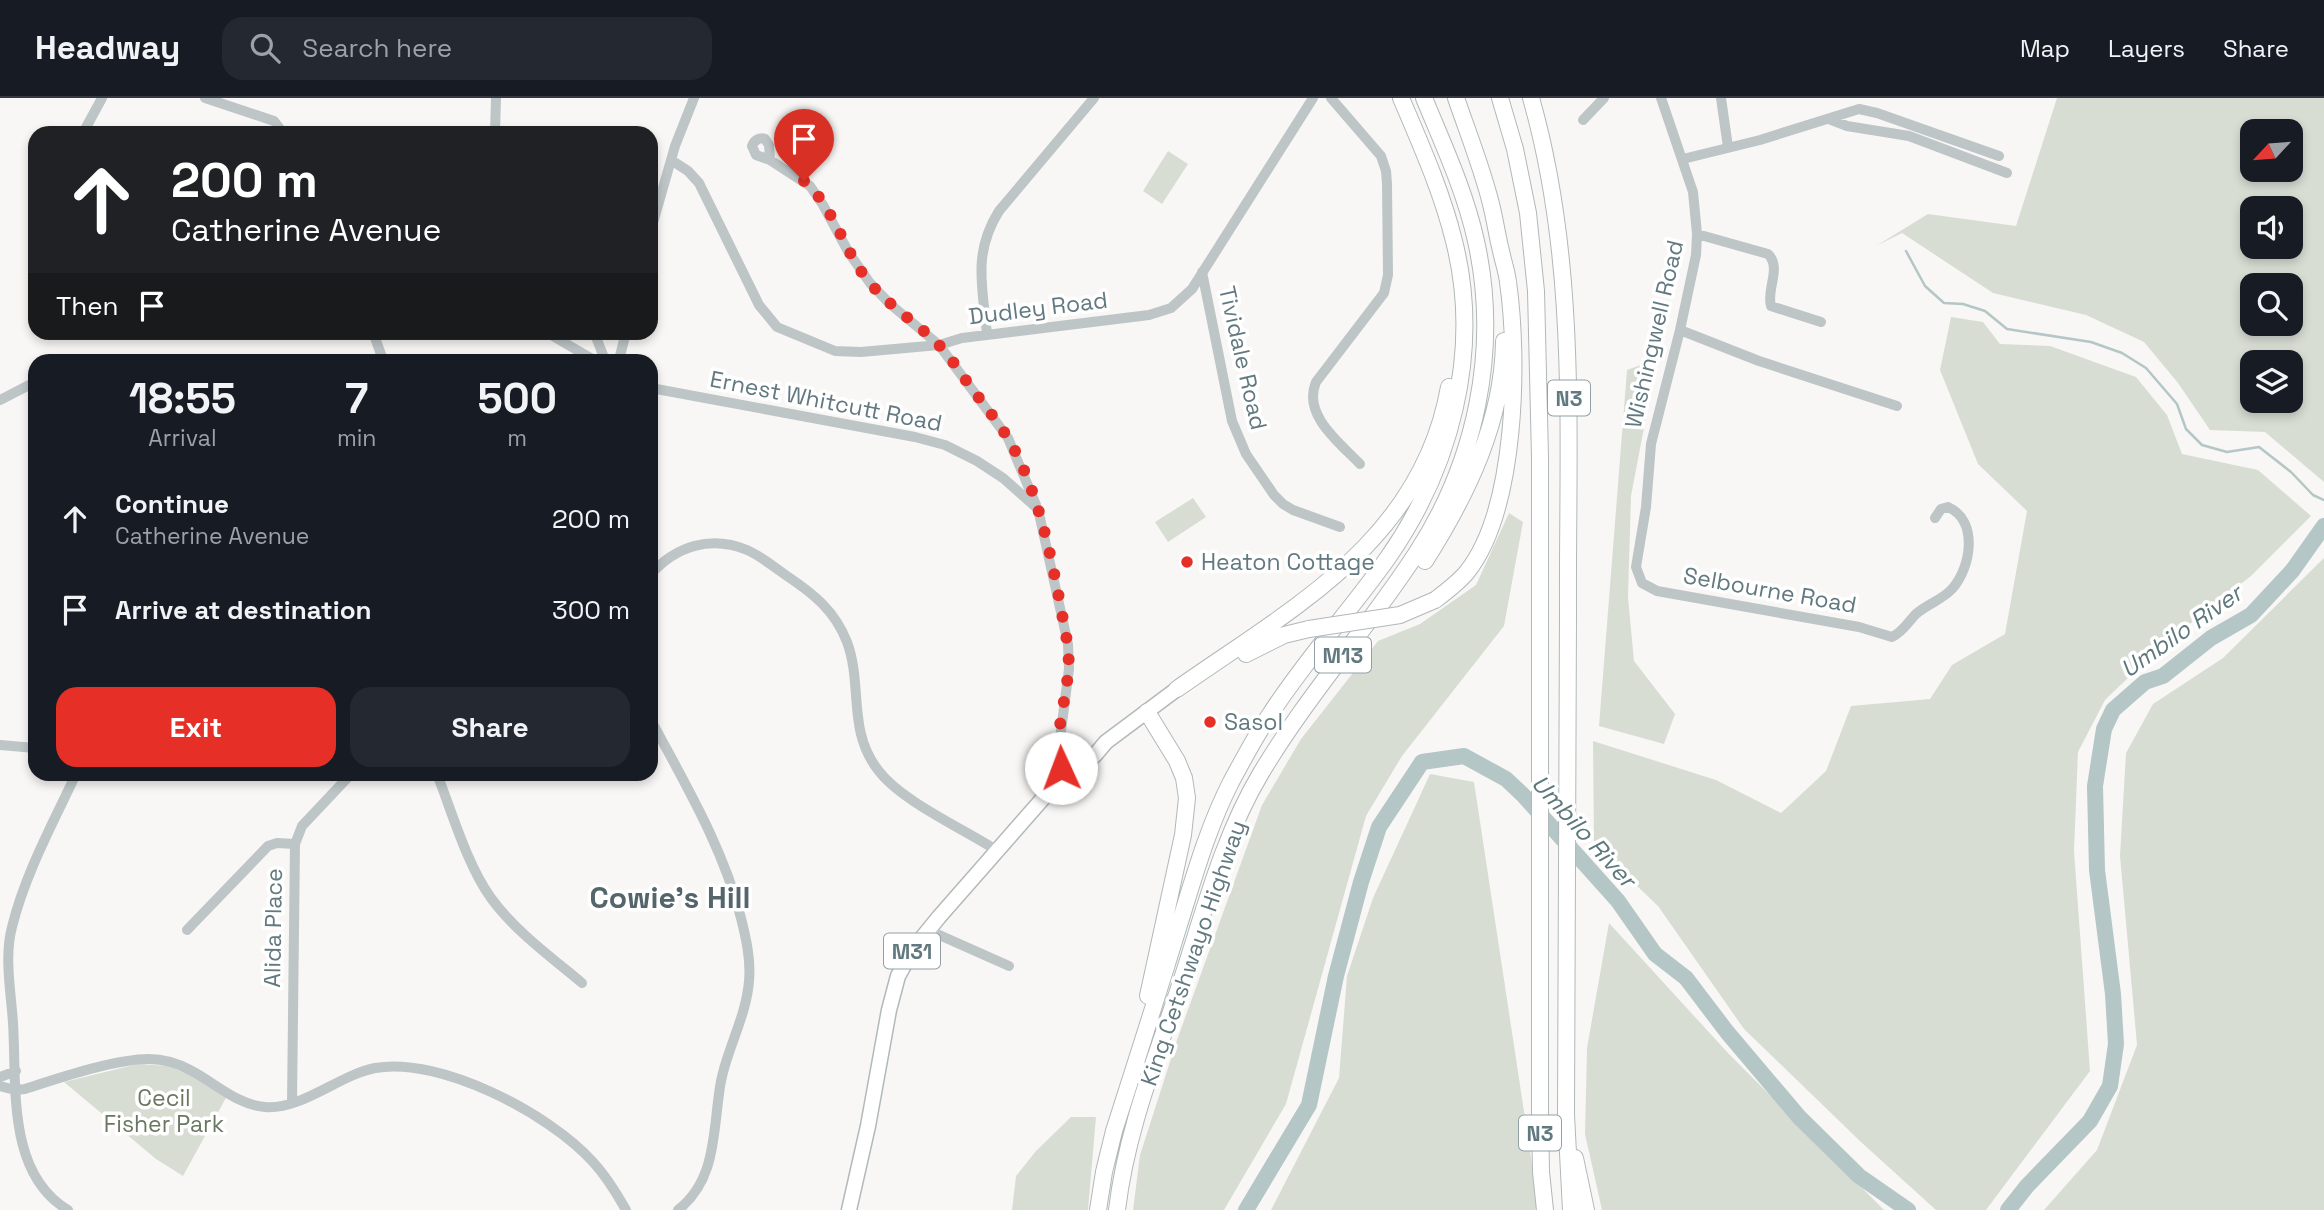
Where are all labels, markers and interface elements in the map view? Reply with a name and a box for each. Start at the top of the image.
search box [222,17,712,80]
text: Headway [35,27,180,69]
icon: search [246,29,284,67]
text: Search here [302,31,452,65]
text: Map [2020,33,2070,64]
text: Layers [2108,33,2185,64]
text: Share [2223,33,2289,64]
pin [774,109,834,181]
north arrow [2240,119,2303,182]
map controls [2240,119,2303,413]
icon: arrive [785,120,823,158]
text: 200 m [171,149,318,211]
icon: ahead [56,154,147,245]
button: sound [2240,196,2303,259]
text: Catherine Avenue [171,210,442,250]
street label: Wishingwell Road [1618,237,1690,431]
button: search [2240,273,2303,336]
street label: Tividale Road [1212,283,1274,433]
street label: Dudley Road [967,285,1109,331]
icon: arrive [133,287,171,325]
text: Then [56,289,119,323]
button: layers [2240,350,2303,413]
street label: Ernest Whitcutt Road [707,364,945,438]
text: 18:55 [129,372,236,425]
text: 7 [345,372,368,425]
text: 500 [477,372,557,425]
road number: N3 [1548,380,1590,416]
text: Arrival [148,423,217,453]
text: min [337,423,376,453]
text: m [507,423,527,453]
text: Continue [115,487,229,521]
icon: ahead [56,500,94,538]
text: 200 m [552,502,630,536]
text: Catherine Avenue [115,521,309,551]
place label: Heaton Cottage [1201,547,1375,577]
marker: Heaton Cottage [1179,554,1195,570]
street label: Selbourne Road [1681,560,1859,620]
water label: Umbilo River [2114,576,2250,684]
icon: arrive [56,591,94,629]
text: Arrive at destination [115,593,372,627]
text: 300 m [552,593,630,627]
road number: M13 [1315,638,1371,672]
button: Exit [56,687,336,767]
button: Share [350,687,630,767]
place label: Sasol [1224,707,1283,737]
marker: Sasol [1202,714,1218,730]
position arrow [1024,731,1098,805]
water label: Umbilo River [1525,768,1645,896]
street label: King Cetshwayo Highway [1133,816,1253,1090]
street label: Alida Place [257,868,289,988]
district label: Cowie's Hill [589,878,751,917]
road number: M31 [884,934,940,968]
park label: Cecil Fisher Park [104,1083,224,1139]
road number: N3 [1519,1116,1561,1150]

